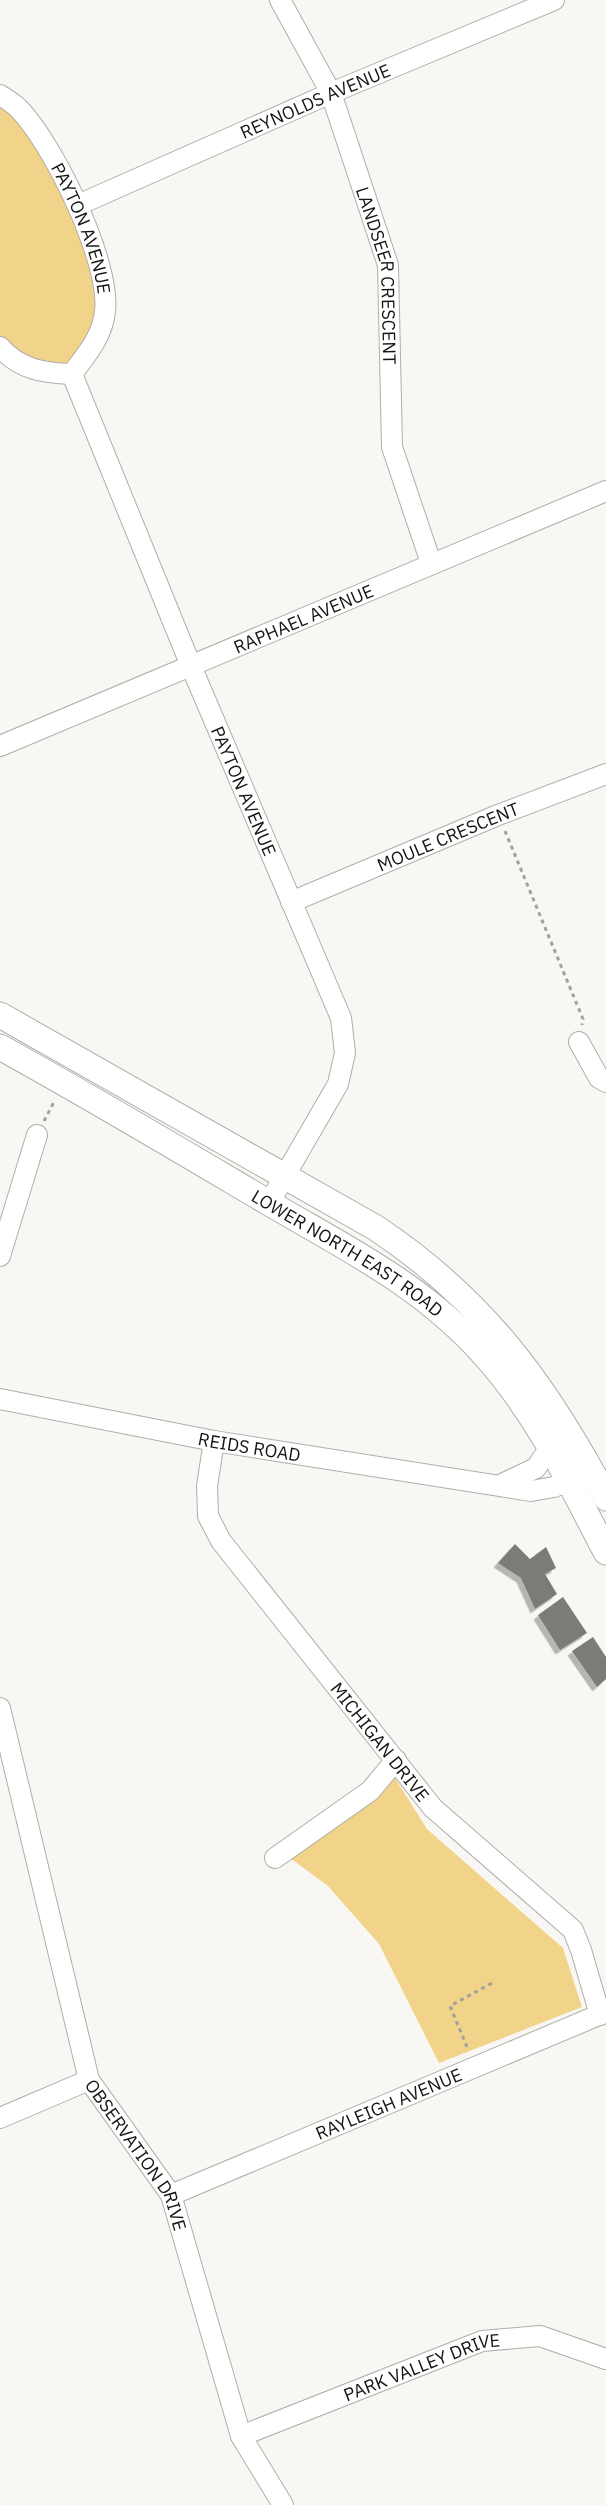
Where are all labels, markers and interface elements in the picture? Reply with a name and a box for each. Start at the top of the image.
street label: REYNOLDS AVENUE [236,58,394,143]
street label: PAYTON AVENUE [47,158,116,295]
street label: LANDSEER CRESCENT [351,184,402,365]
street label: RAPHAEL AVENUE [230,579,377,658]
street label: PAYTON AVENUE [206,722,282,859]
street label: MOULE CRESCENT [373,797,522,876]
street label: LOWER NORTH EAST ROAD [248,1184,448,1321]
street label: REIDS ROAD [196,1427,302,1466]
street label: MICHIGAN DRIVE [326,1677,435,1806]
street label: RAYLEIGH AVENUE [312,2062,465,2144]
street label: OBSERVATION DRIVE [80,2074,192,2233]
street label: PARK VALLEY DRIVE [340,2328,501,2406]

